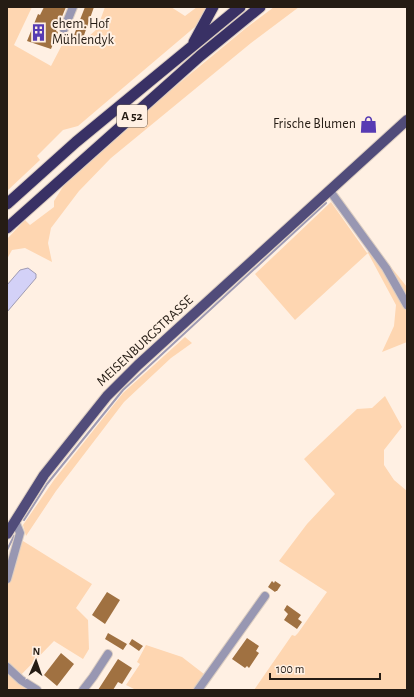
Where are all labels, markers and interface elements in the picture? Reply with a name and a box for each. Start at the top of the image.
place label: ehem. Hof Mühlendyk [52,17,115,47]
building icon: ehem. Hof Mühlendyk [29,22,49,42]
road number: A 52 [117,105,147,127]
shop icon: Frische Blumen [359,114,379,134]
place label: Frische Blumen [273,117,356,131]
street label: MEISENBURGSTRASSE [94,293,196,389]
north arrow [16,641,56,681]
text: N [32,646,40,657]
scale bar [270,655,380,681]
text: 100 m [276,663,304,675]

